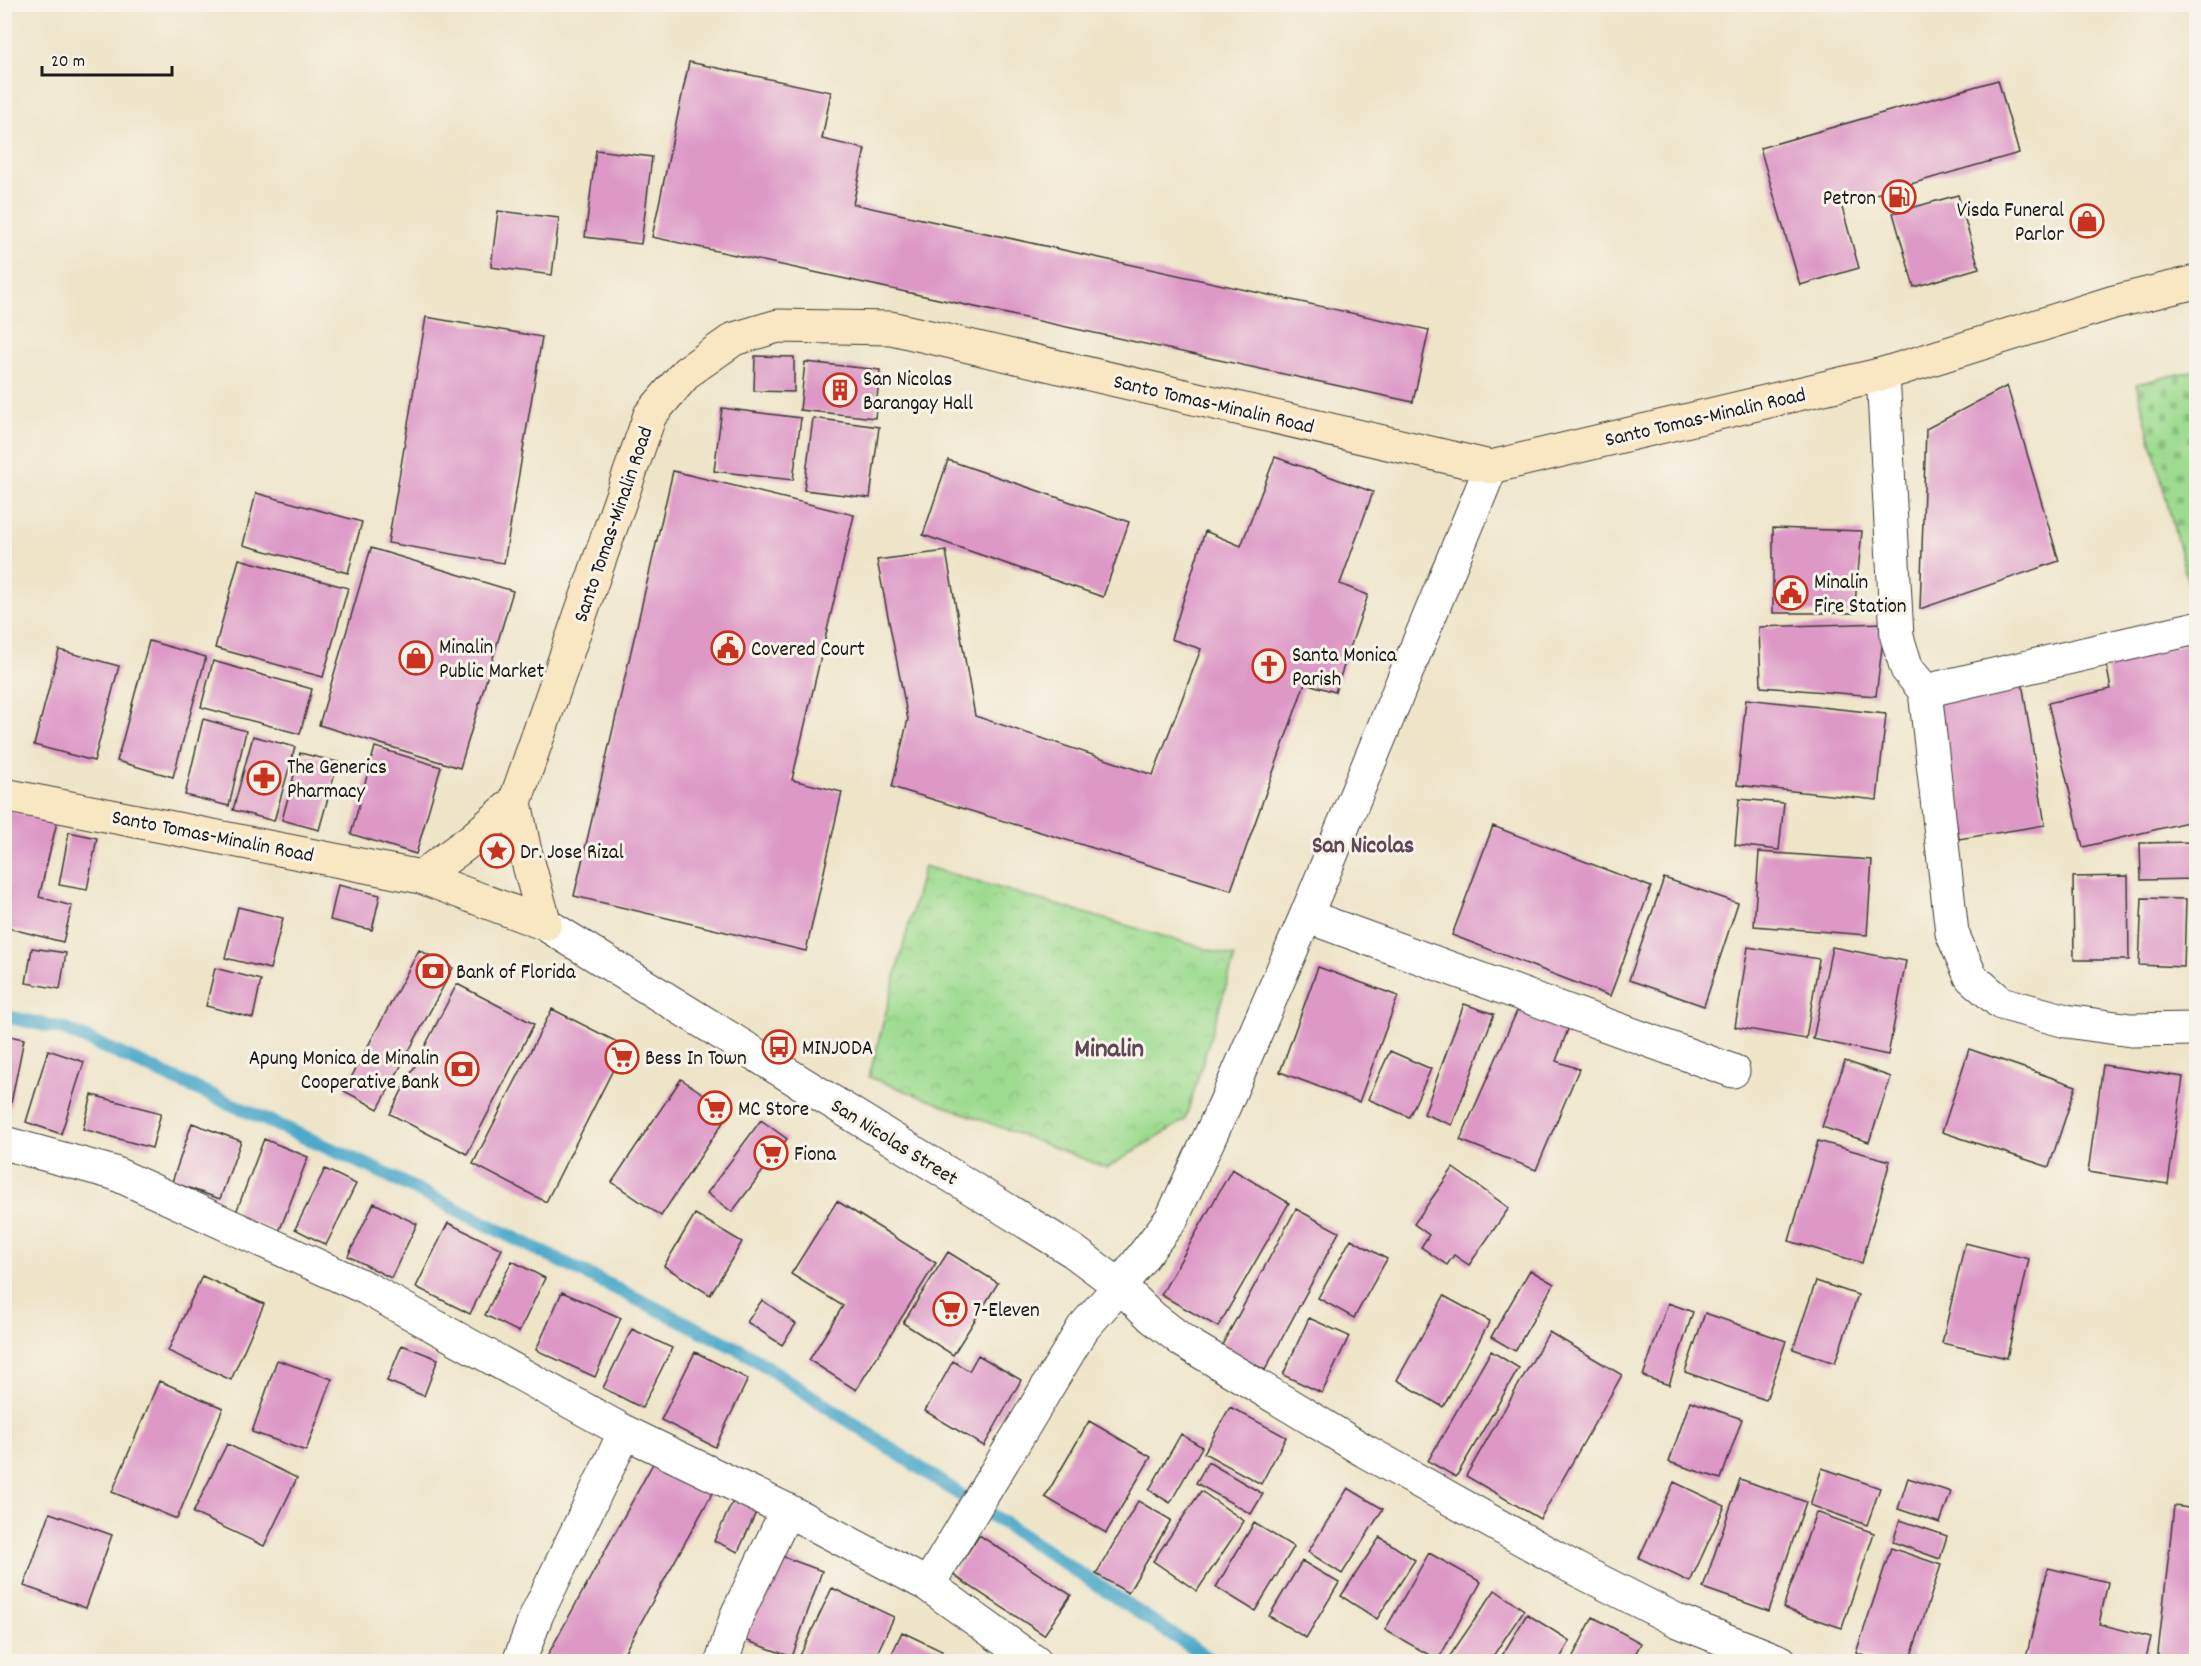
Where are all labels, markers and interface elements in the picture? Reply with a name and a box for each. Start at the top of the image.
scale bar [42,39,172,77]
text: 20 m [51,50,85,75]
fuel station icon: Petron [1881,179,1917,215]
place label: Petron [1823,185,1876,215]
place label: Visda Funeral Parlor [1957,197,2064,251]
shop icon: Visda Funeral Parlor [2069,203,2105,239]
place label: San Nicolas Barangay Hall [863,366,973,420]
street label: Santo Tomas-Minalin Road [1110,368,1317,444]
building icon: San Nicolas Barangay Hall [822,372,858,408]
street label: Santo Tomas-Minalin Road [1602,381,1809,457]
street label: Santo Tomas-Minalin Road [567,423,662,627]
place label: Minalin Fire Station [1814,569,1907,623]
public building icon: Minalin Fire Station [1773,575,1809,611]
public building icon: Covered Court [710,630,746,666]
place label: Minalin Public Market [439,634,545,688]
place label: Covered Court [751,636,865,666]
shop icon: Minalin Public Market [398,640,434,676]
place label: Santa Monica Parish [1292,642,1398,696]
church icon: Santa Monica Parish [1251,648,1287,684]
place label: The Generics Pharmacy [287,754,387,808]
pharmacy icon: The Generics Pharmacy [246,760,282,796]
street label: Santo Tomas-Minalin Road [109,804,316,872]
district label: San Nicolas [1312,830,1414,864]
place icon: Dr. Jose Rizal [479,833,515,869]
place label: Dr. Jose Rizal [520,839,624,869]
bank icon: Bank of Florida [415,953,451,989]
place label: Bank of Florida [456,959,577,989]
bus stop icon: MINJODA [761,1029,797,1065]
district label: Minalin [1074,1031,1144,1070]
place label: MINJODA [802,1035,873,1065]
supermarket icon: Bess In Town [604,1039,640,1075]
place label: Apung Monica de Minalin Cooperative Bank [249,1045,439,1099]
place label: Bess In Town [645,1045,747,1075]
bank icon: Apung Monica de Minalin Cooperative Bank [444,1051,480,1087]
supermarket icon: MC Store [697,1090,733,1126]
street label: San Nicolas Street [824,1092,963,1195]
place label: MC Store [738,1096,809,1126]
supermarket icon: Fiona [753,1135,789,1171]
place label: Fiona [794,1141,837,1171]
supermarket icon: 7-Eleven [932,1291,968,1327]
place label: 7-Eleven [973,1297,1040,1327]

